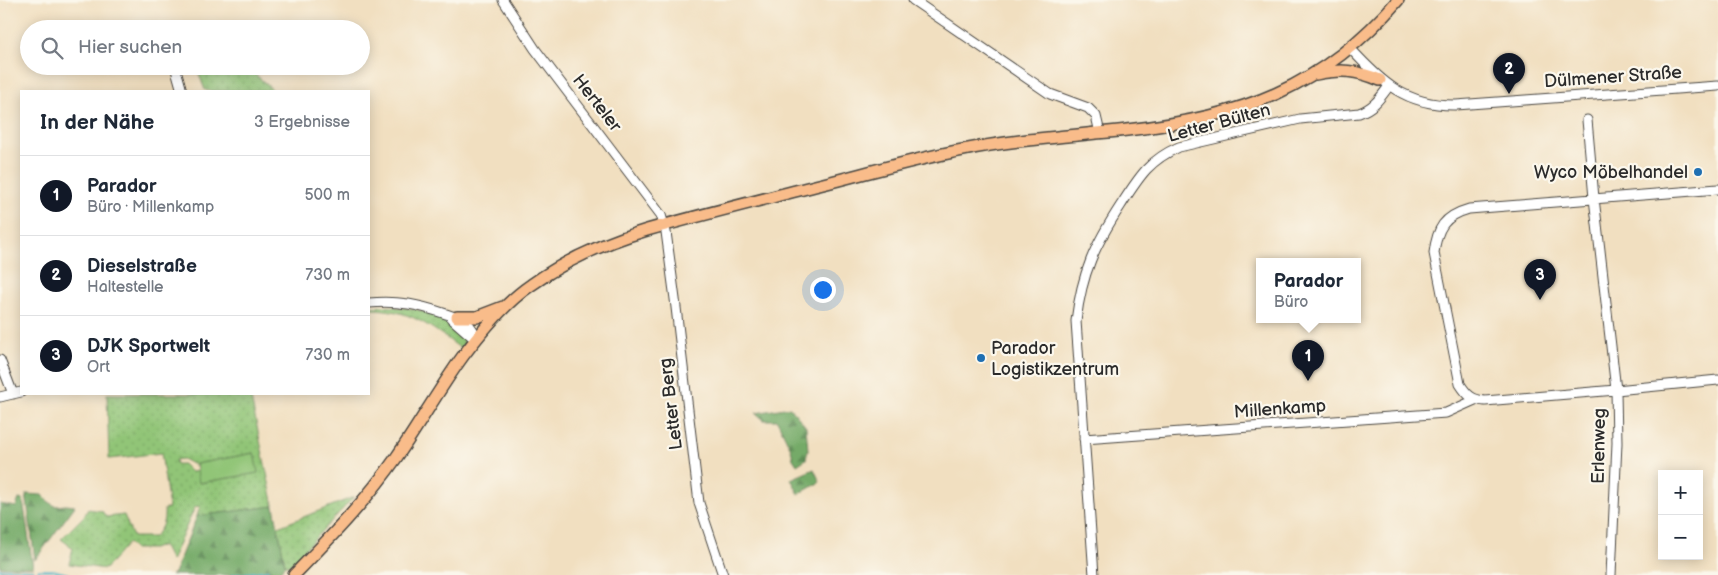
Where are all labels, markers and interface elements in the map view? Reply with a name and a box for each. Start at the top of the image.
search box [20,20,370,75]
icon: search [38,34,66,62]
text: Hier suchen [78,36,182,59]
pin: 2 [1493,53,1525,94]
street label: Dülmener Straße [1543,62,1683,92]
street label: Herteler [568,70,626,136]
street label: Letter Bülten [1165,99,1273,147]
text: In der Nähe [40,110,154,135]
text: 3 Ergebnisse [254,113,350,132]
place label: Wyco Möbelhandel [1534,162,1688,183]
marker: Wyco Möbelhandel [1692,166,1704,178]
text: Parador [87,175,156,198]
text: 1 [53,186,59,205]
text: 500 m [304,186,350,205]
text: Büro · Millenkamp [87,198,214,217]
text: Dieselstraße [87,255,197,278]
popup [1256,258,1361,323]
pin: 3 [1524,259,1556,300]
text: 2 [51,266,61,285]
text: 730 m [305,266,350,285]
text: Parador [1274,270,1343,293]
your location [810,277,836,303]
text: Haltestelle [87,278,164,297]
text: Büro [1274,293,1308,312]
text: DJK Sportwelt [87,335,210,358]
place label: Parador Logistikzentrum [991,338,1119,380]
pin: 1 [1292,340,1324,381]
text: 3 [51,346,61,365]
text: 730 m [305,346,350,365]
marker: Parador Logistikzentrum [975,352,987,364]
street label: Letter Berg [655,357,687,451]
text: Ort [87,358,110,377]
street label: Millenkamp [1233,395,1327,423]
street label: Erlenweg [1588,408,1610,484]
map controls [1658,470,1703,560]
button: + [1658,470,1703,515]
button: − [1658,515,1703,560]

